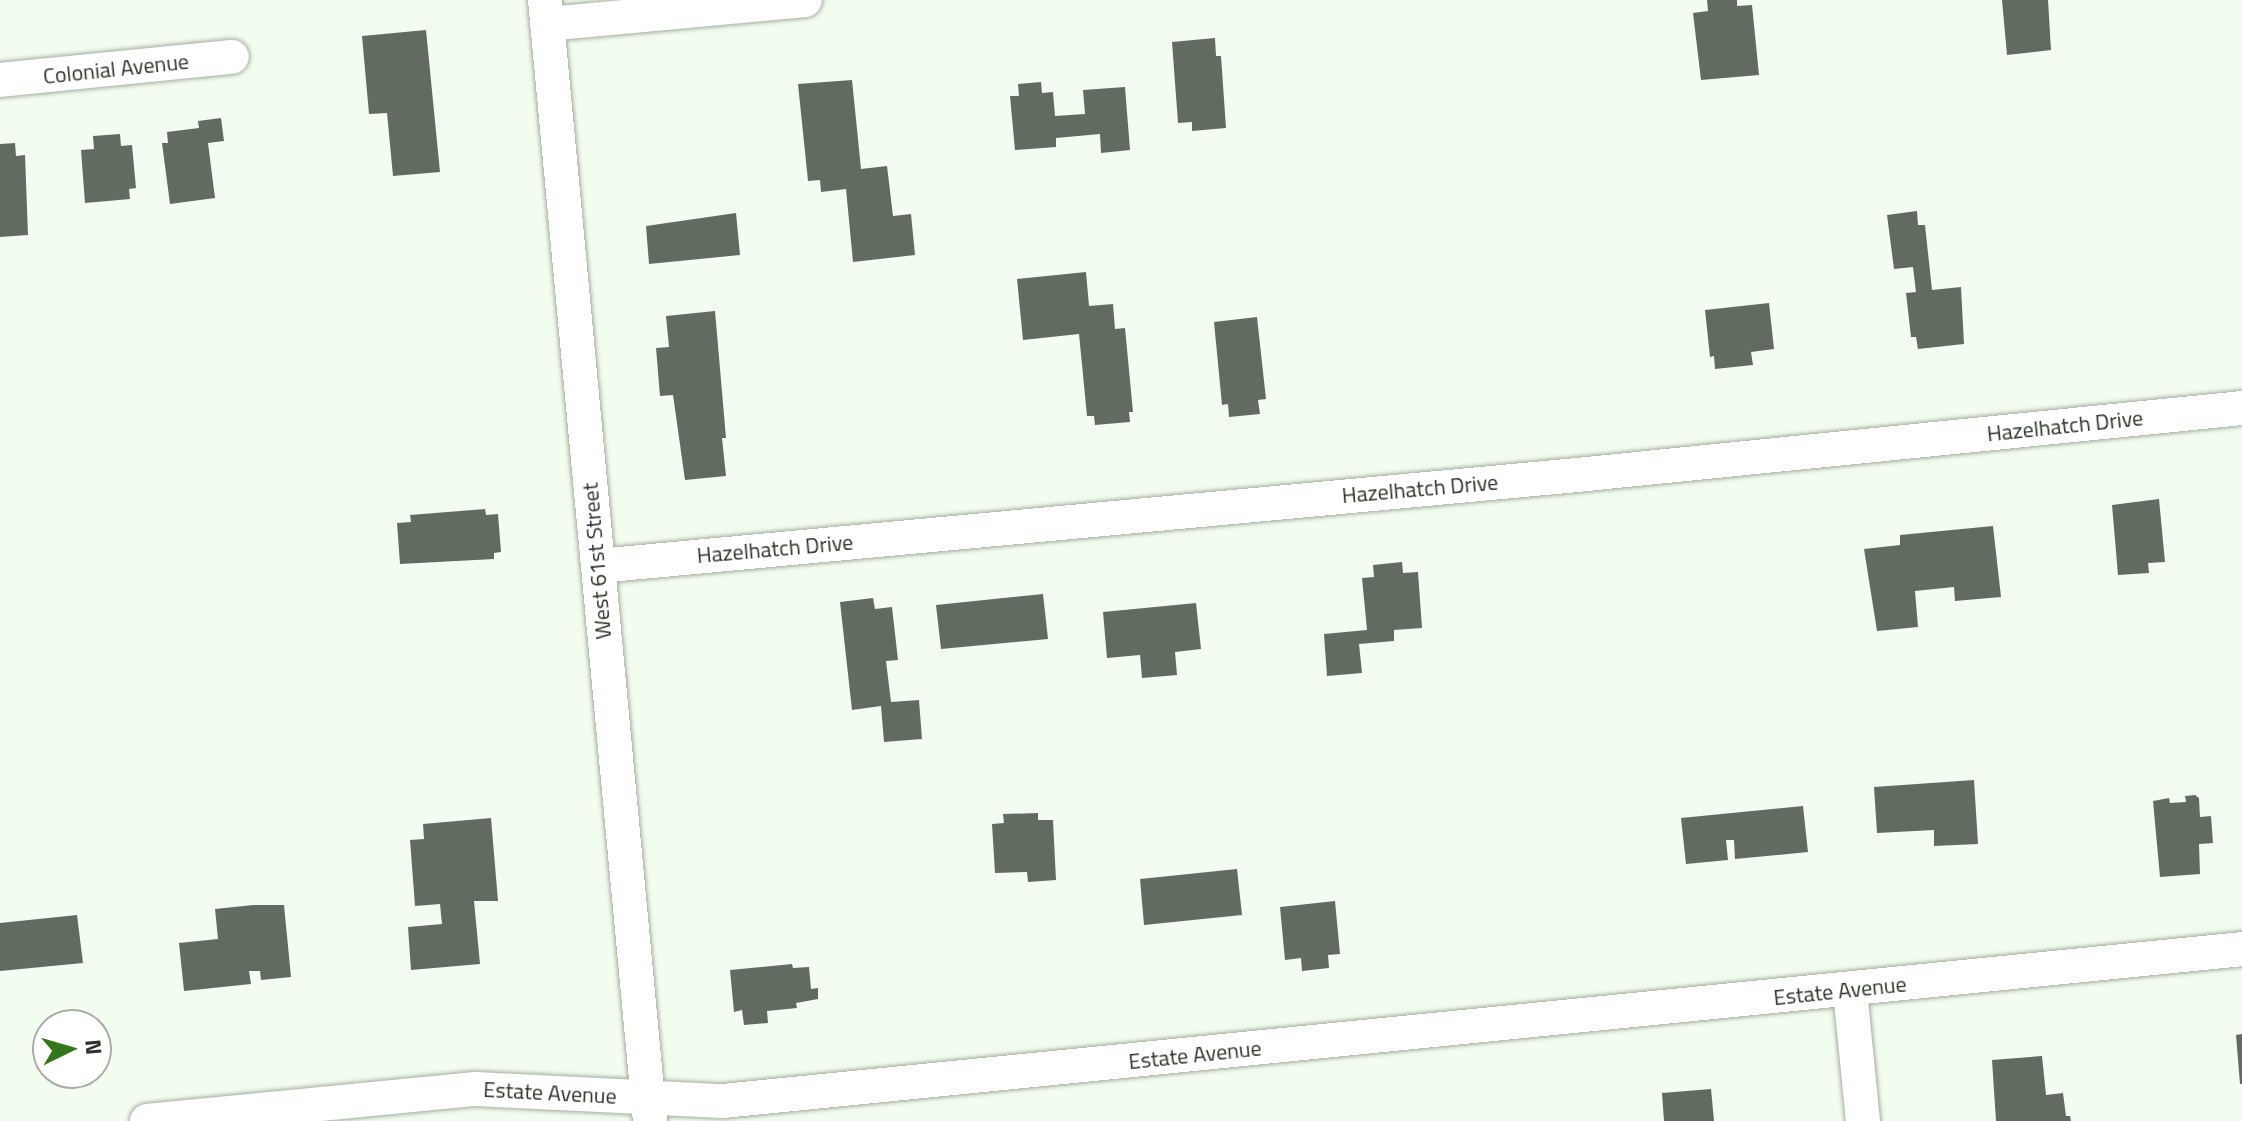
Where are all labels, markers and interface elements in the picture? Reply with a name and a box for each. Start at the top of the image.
street label: Colonial Avenue [42,48,190,90]
street label: Hazelhatch Drive [1986,405,2144,447]
street label: Hazelhatch Drive [1341,469,1499,509]
street label: West 61st Street [577,482,617,640]
street label: Hazelhatch Drive [696,529,854,569]
street label: Estate Avenue [1772,971,1908,1011]
north arrow [32,1009,112,1089]
street label: Estate Avenue [1127,1035,1263,1075]
text: N [76,1038,112,1056]
street label: Estate Avenue [483,1076,617,1110]

